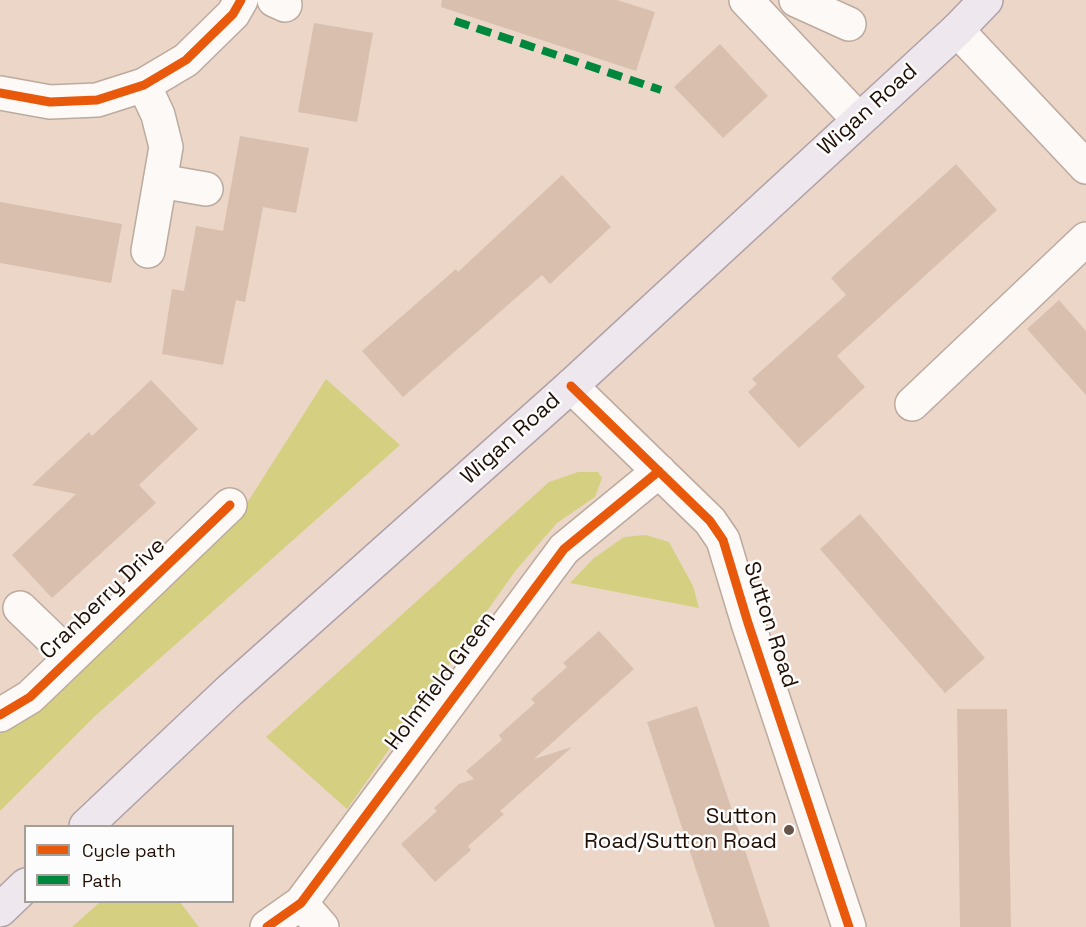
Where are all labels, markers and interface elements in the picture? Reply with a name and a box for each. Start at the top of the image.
street label: Wigan Road [813,59,923,161]
street label: Wigan Road [456,388,566,490]
street label: Cranberry Drive [35,533,171,665]
street label: Sutton Road [737,559,803,691]
street label: Holmfield Green [380,606,502,756]
place label: Sutton Road/Sutton Road [584,804,777,855]
marker: Sutton Road/Sutton Road [782,823,796,837]
legend [24,825,234,903]
text: Cycle path [82,839,176,862]
text: Path [82,869,122,892]

